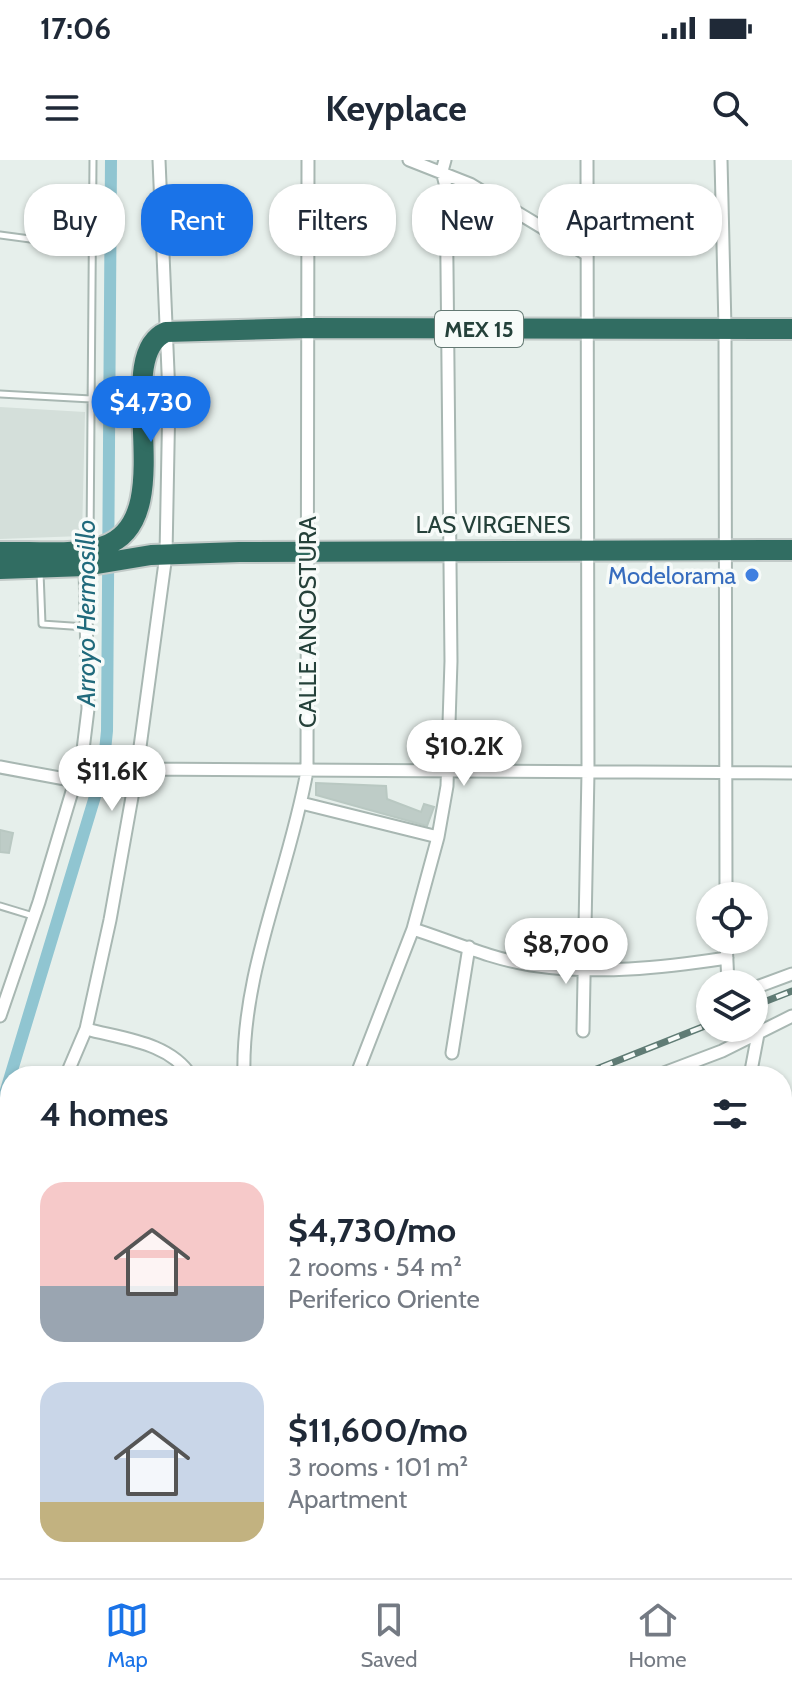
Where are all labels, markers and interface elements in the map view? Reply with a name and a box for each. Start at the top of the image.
text: 17:06 [40,10,111,47]
icon: menu [40,86,84,130]
text: Keyplace [325,86,467,130]
icon: search [708,86,752,130]
chip: Buy [24,184,125,256]
chip: Rent [141,184,253,256]
chip: Filters [269,184,396,256]
chip: New [412,184,522,256]
chip: Apartment [538,184,722,256]
road number: MEX 15 [435,311,523,347]
pin: $4,730 [86,376,216,444]
text: $4,730 [110,386,192,418]
street label: LAS VIRGENES [415,510,571,539]
street label: CALLE ANGOSTURA [293,516,322,728]
water label: Arroyo Hermosillo [70,520,102,707]
place label: Modelorama [608,561,736,590]
marker: Modelorama [743,566,761,584]
pin: $10.2K [399,720,529,788]
text: $10.2K [425,730,503,762]
pin: $11.6K [47,745,177,813]
text: $11.6K [77,755,147,787]
map controls [696,882,768,1042]
button: locate [696,882,768,954]
pin: $8,700 [501,918,631,986]
text: $8,700 [523,928,609,960]
button: layers [696,970,768,1042]
icon: filters [708,1092,752,1136]
text: 4 homes [40,1093,168,1135]
text: $4,730/mo [288,1209,456,1251]
icon: home [104,1214,200,1310]
text: 2 rooms · 54 m² [288,1251,462,1283]
text: Periferico Oriente [288,1283,480,1315]
text: $11,600/mo [288,1409,468,1451]
icon: home [104,1414,200,1510]
text: 3 rooms · 101 m² [288,1451,468,1483]
text: Apartment [288,1483,407,1515]
tab: Map [105,1598,149,1673]
tab: Saved [360,1598,418,1673]
tab: Home [629,1598,686,1673]

